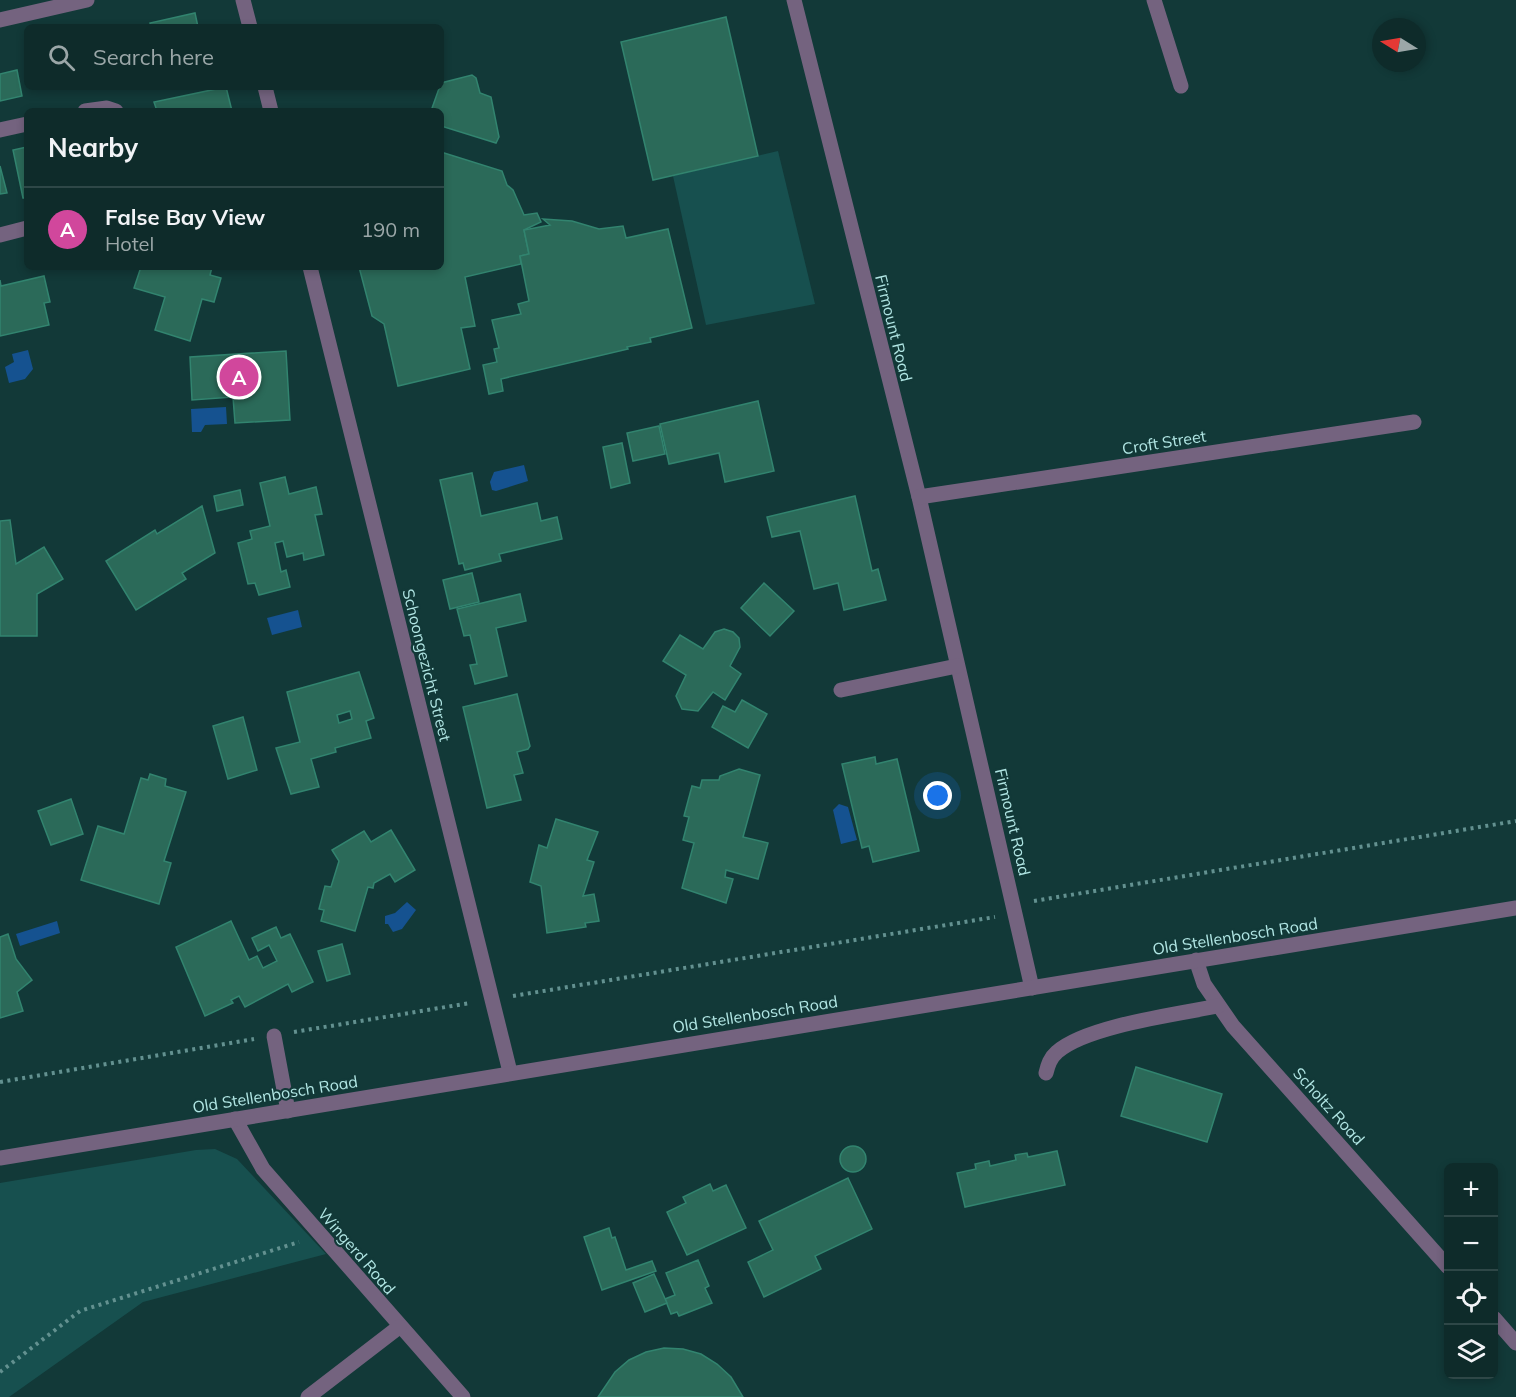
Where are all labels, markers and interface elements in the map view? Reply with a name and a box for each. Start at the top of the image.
north arrow [1372,18,1426,72]
search box [24,24,444,90]
icon: search [45,41,78,74]
text: Search here [93,43,214,71]
text: Nearby [48,131,138,164]
text: False Bay View [105,203,265,231]
text: A [60,217,75,242]
text: 190 m [361,217,420,242]
text: Hotel [105,231,154,256]
street label: Firmount Road [871,273,917,383]
pin: A [220,354,258,400]
street label: Croft Street [1121,425,1208,459]
street label: Schoongezicht Street [398,587,456,744]
street label: Firmount Road [991,766,1035,878]
your location [923,781,952,810]
street label: Old Stellenbosch Road [1151,913,1319,959]
street label: Old Stellenbosch Road [671,991,839,1037]
street label: Scholtz Road [1289,1063,1369,1149]
street label: Old Stellenbosch Road [191,1071,359,1117]
map controls [1444,1163,1498,1379]
button: + [1444,1163,1498,1217]
street label: Wingerd Road [314,1204,400,1298]
button: − [1444,1217,1498,1271]
button: locate [1444,1271,1498,1325]
button: layers [1444,1325,1498,1379]

